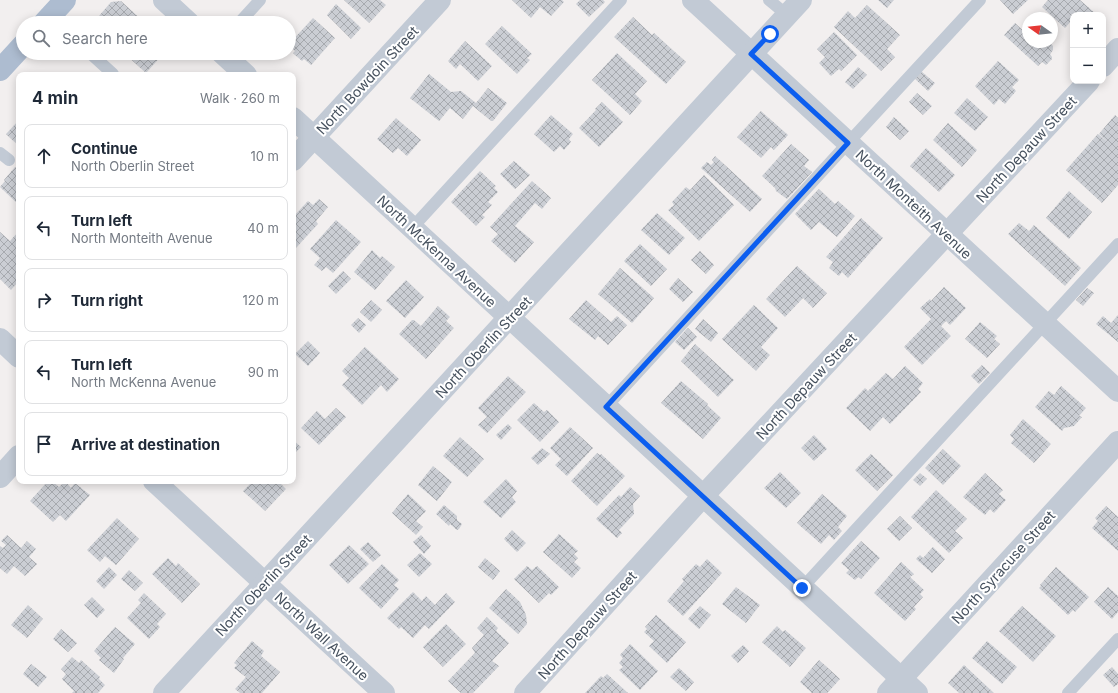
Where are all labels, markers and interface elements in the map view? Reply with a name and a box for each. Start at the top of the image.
north arrow [1022,12,1058,48]
map controls [1070,12,1106,84]
button: + [1070,12,1106,48]
search box [16,16,296,60]
street label: North Bowdoin Street [312,22,422,138]
route start [761,25,779,43]
icon: search [30,27,52,49]
text: Search here [62,29,148,48]
button: − [1070,48,1106,84]
text: 4 min [32,88,78,108]
text: Walk · 260 m [200,90,280,106]
street label: North Depauw Street [972,92,1080,206]
text: Continue [71,139,138,158]
icon: ahead [33,145,55,167]
street label: North Monteith Avenue [852,146,976,262]
text: 10 m [250,148,279,164]
text: North Oberlin Street [71,158,194,174]
street label: North McKenna Avenue [374,191,500,311]
text: Turn left [71,211,132,230]
icon: left [33,217,55,239]
text: 40 m [247,220,279,236]
text: North Monteith Avenue [71,230,213,246]
icon: right [33,289,55,311]
text: Turn right [71,291,143,310]
text: 120 m [243,292,279,308]
street label: North Oberlin Street [432,292,535,401]
street label: North Depauw Street [752,329,860,443]
text: Turn left [71,355,132,374]
icon: left [33,361,55,383]
text: 90 m [248,364,279,380]
text: North McKenna Avenue [71,374,216,390]
icon: arrive [33,433,55,455]
text: Arrive at destination [71,435,220,454]
street label: North Syracuse Street [948,507,1059,627]
street label: North Oberlin Street [212,530,315,639]
street label: North Depauw Street [534,567,640,682]
route end [793,579,811,597]
street label: North Wall Avenue [272,588,372,684]

